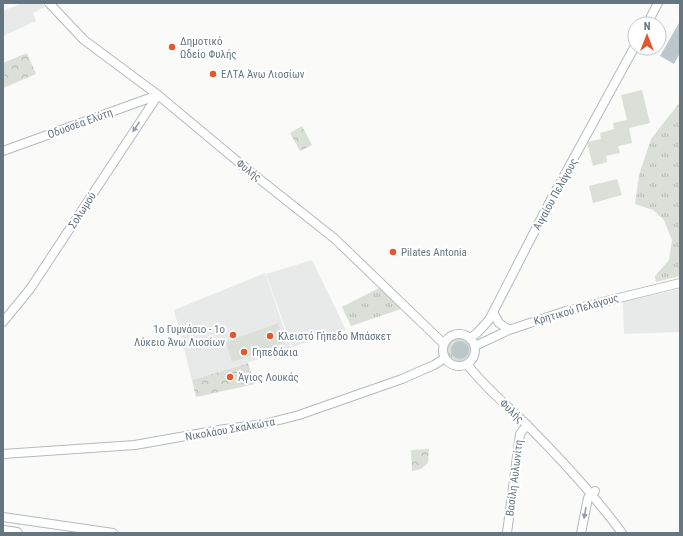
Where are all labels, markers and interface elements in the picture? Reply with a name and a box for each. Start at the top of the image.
north arrow [627,16,667,56]
text: N [644,20,651,33]
place label: Δημοτικό Ωδείο Φυλής [180,35,237,61]
marker: Δημοτικό Ωδείο Φυλής [167,42,177,52]
place label: ΕΛΤΑ Άνω Λιοσίων [221,68,305,81]
marker: ΕΛΤΑ Άνω Λιοσίων [208,69,218,79]
street label: Οδυσσέα Ελύτη [46,106,114,141]
one-way arrow [132,122,140,133]
street label: Αιγαίου Πελάγους [530,156,581,232]
street label: Φυλής [234,157,264,184]
street label: Σολωμού [66,190,99,231]
place label: Pilates Antonia [401,246,467,259]
marker: Pilates Antonia [388,247,398,257]
street label: Κρητικού Πελάγους [532,291,620,328]
place label: 1ο Γυμνάσιο - 1ο Λύκειο Άνω Λιοσίων [134,323,225,349]
marker: 1ο Γυμνάσιο - 1ο Λύκειο Άνω Λιοσίων [228,330,238,340]
place label: Κλειστό Γήπεδο Μπάσκετ [278,330,391,343]
marker: Κλειστό Γήπεδο Μπάσκετ [265,331,275,341]
place label: Γηπεδάκια [252,346,298,359]
marker: Γηπεδάκια [239,347,249,357]
place label: Άγιος Λουκάς [238,371,299,384]
marker: Άγιος Λουκάς [225,372,235,382]
street label: Φυλής [497,397,526,426]
street label: Νικολάου Σκαλκώτα [184,415,276,444]
street label: Βασίλη Αυλωνίτη [503,439,526,517]
one-way arrow [582,506,588,519]

